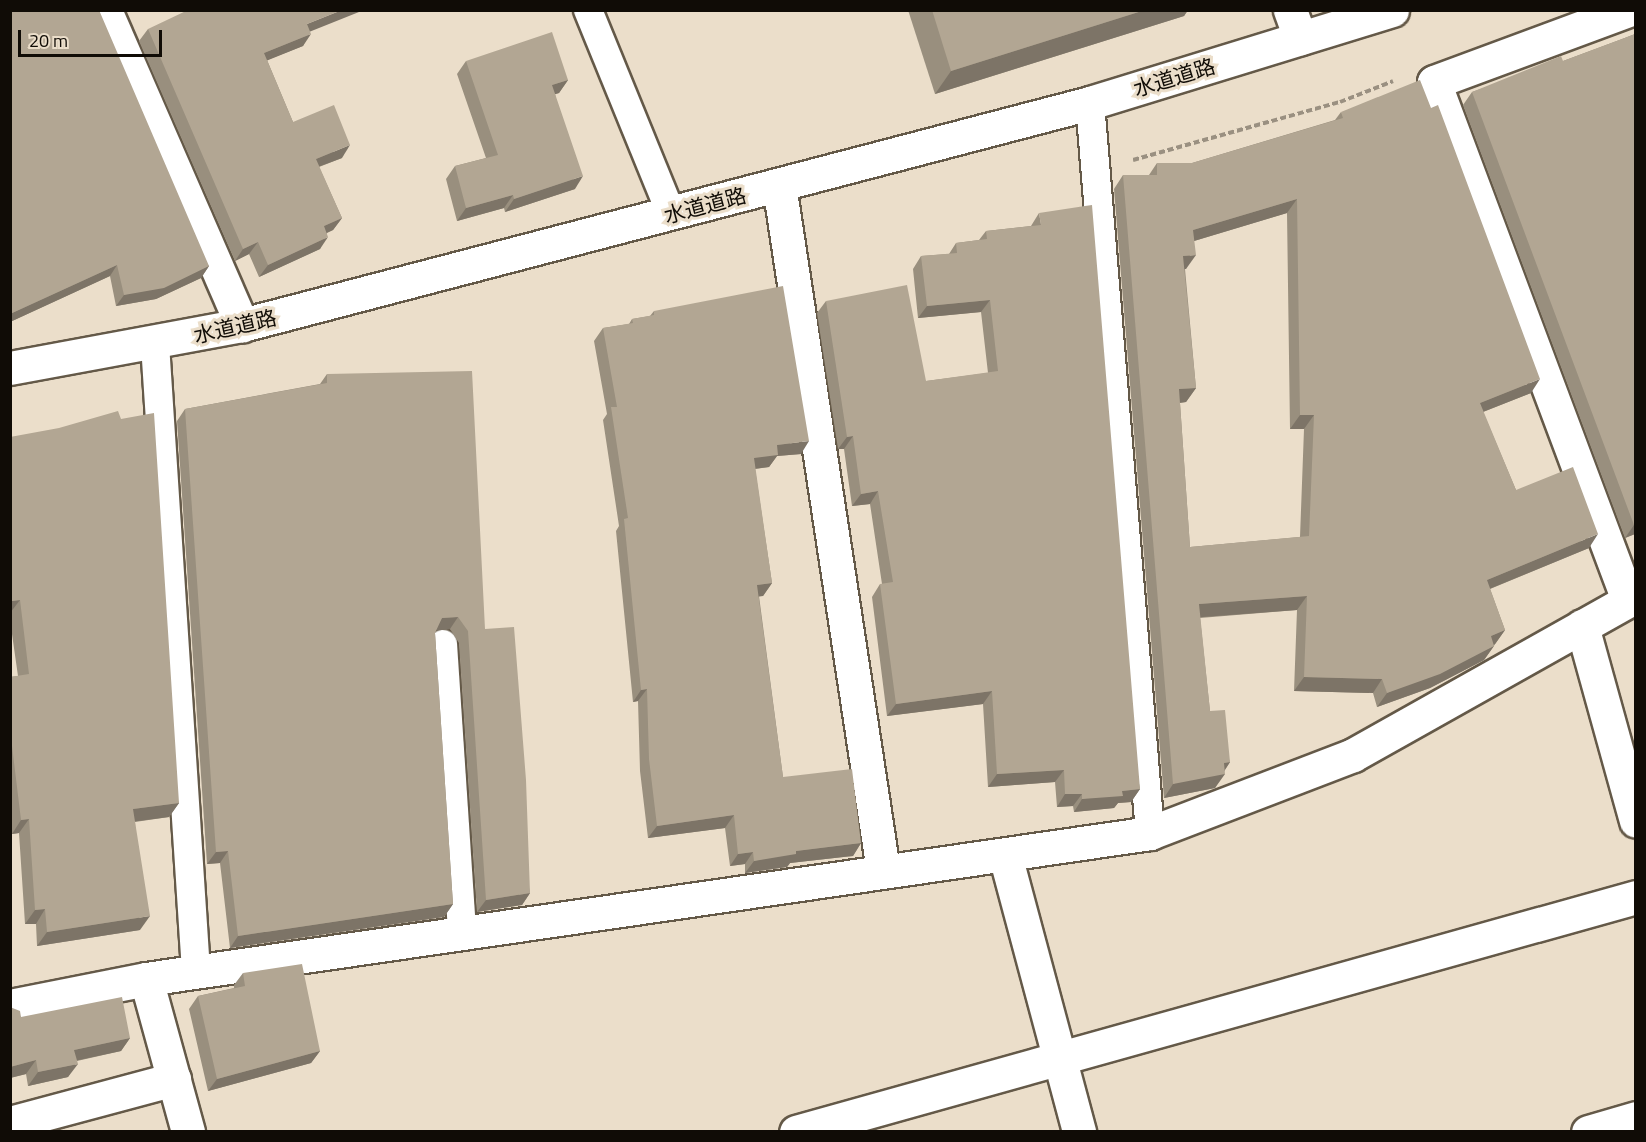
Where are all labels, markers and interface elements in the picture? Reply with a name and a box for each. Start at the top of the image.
scale bar [21,18,165,56]
text: 20 m [29,27,68,54]
street label: 水道道路 [1130,53,1218,101]
street label: 水道道路 [661,182,749,228]
street label: 水道道路 [191,304,279,348]

